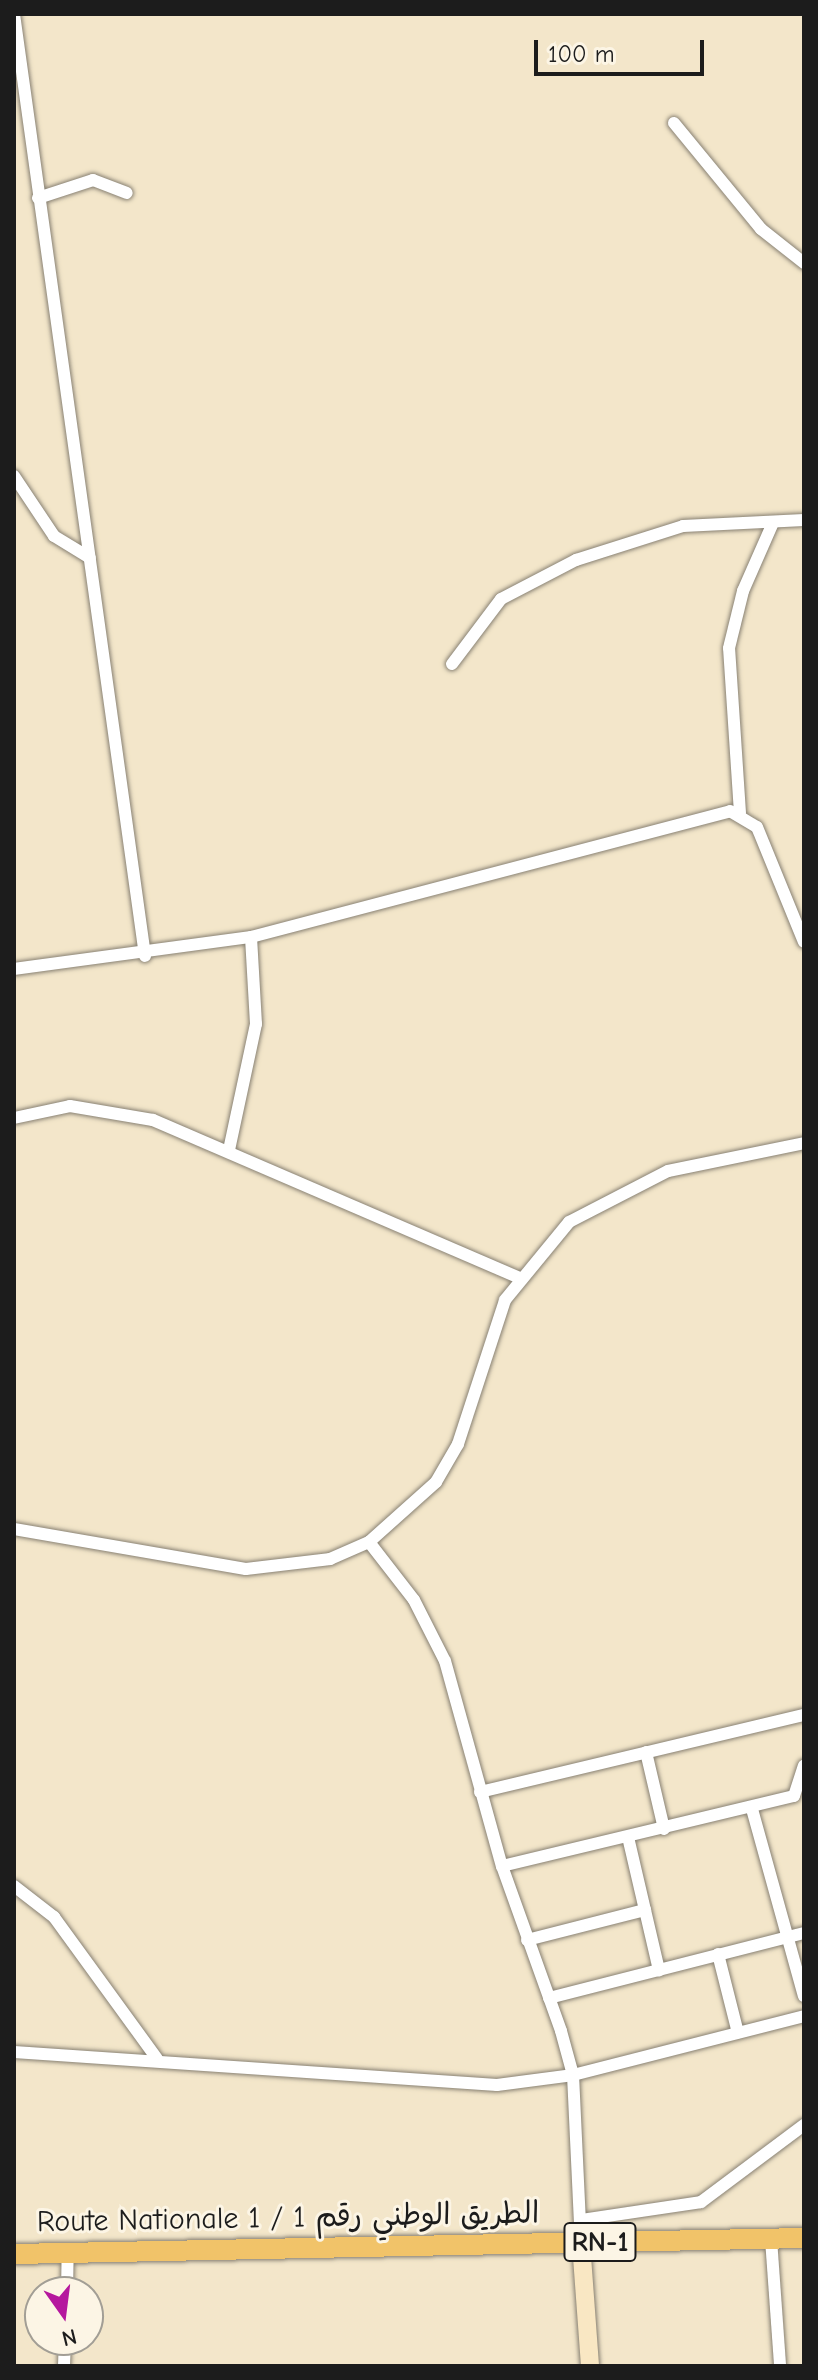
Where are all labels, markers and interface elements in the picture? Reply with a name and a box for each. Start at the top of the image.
scale bar [538,24,708,74]
text: 100 m [548,40,615,68]
street label: Route Nationale 1 / الطريق الوطني رقم 1 [37,2196,539,2240]
road number: RN-1 [562,2218,638,2266]
north arrow [24,2276,104,2356]
text: N [59,2323,79,2352]

